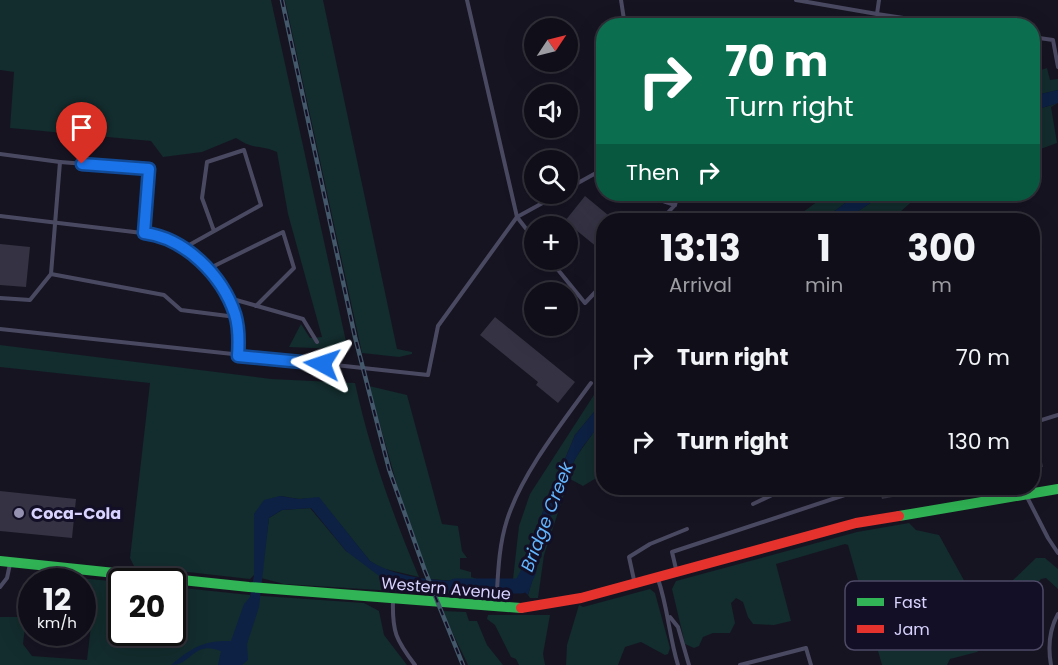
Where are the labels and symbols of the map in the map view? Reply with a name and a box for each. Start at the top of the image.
north arrow [524,18,578,72]
pin [56,102,107,164]
position arrow [290,332,354,396]
water label: Bridge Creek [514,458,579,575]
place label: Coca-Cola [31,502,121,525]
marker: Coca-Cola [12,506,26,520]
speed limit sign: 20 [108,568,186,646]
street label: Western Avenue [380,571,512,606]
legend [845,581,1043,650]
text: Fast [894,591,927,614]
text: Jam [894,618,930,641]

